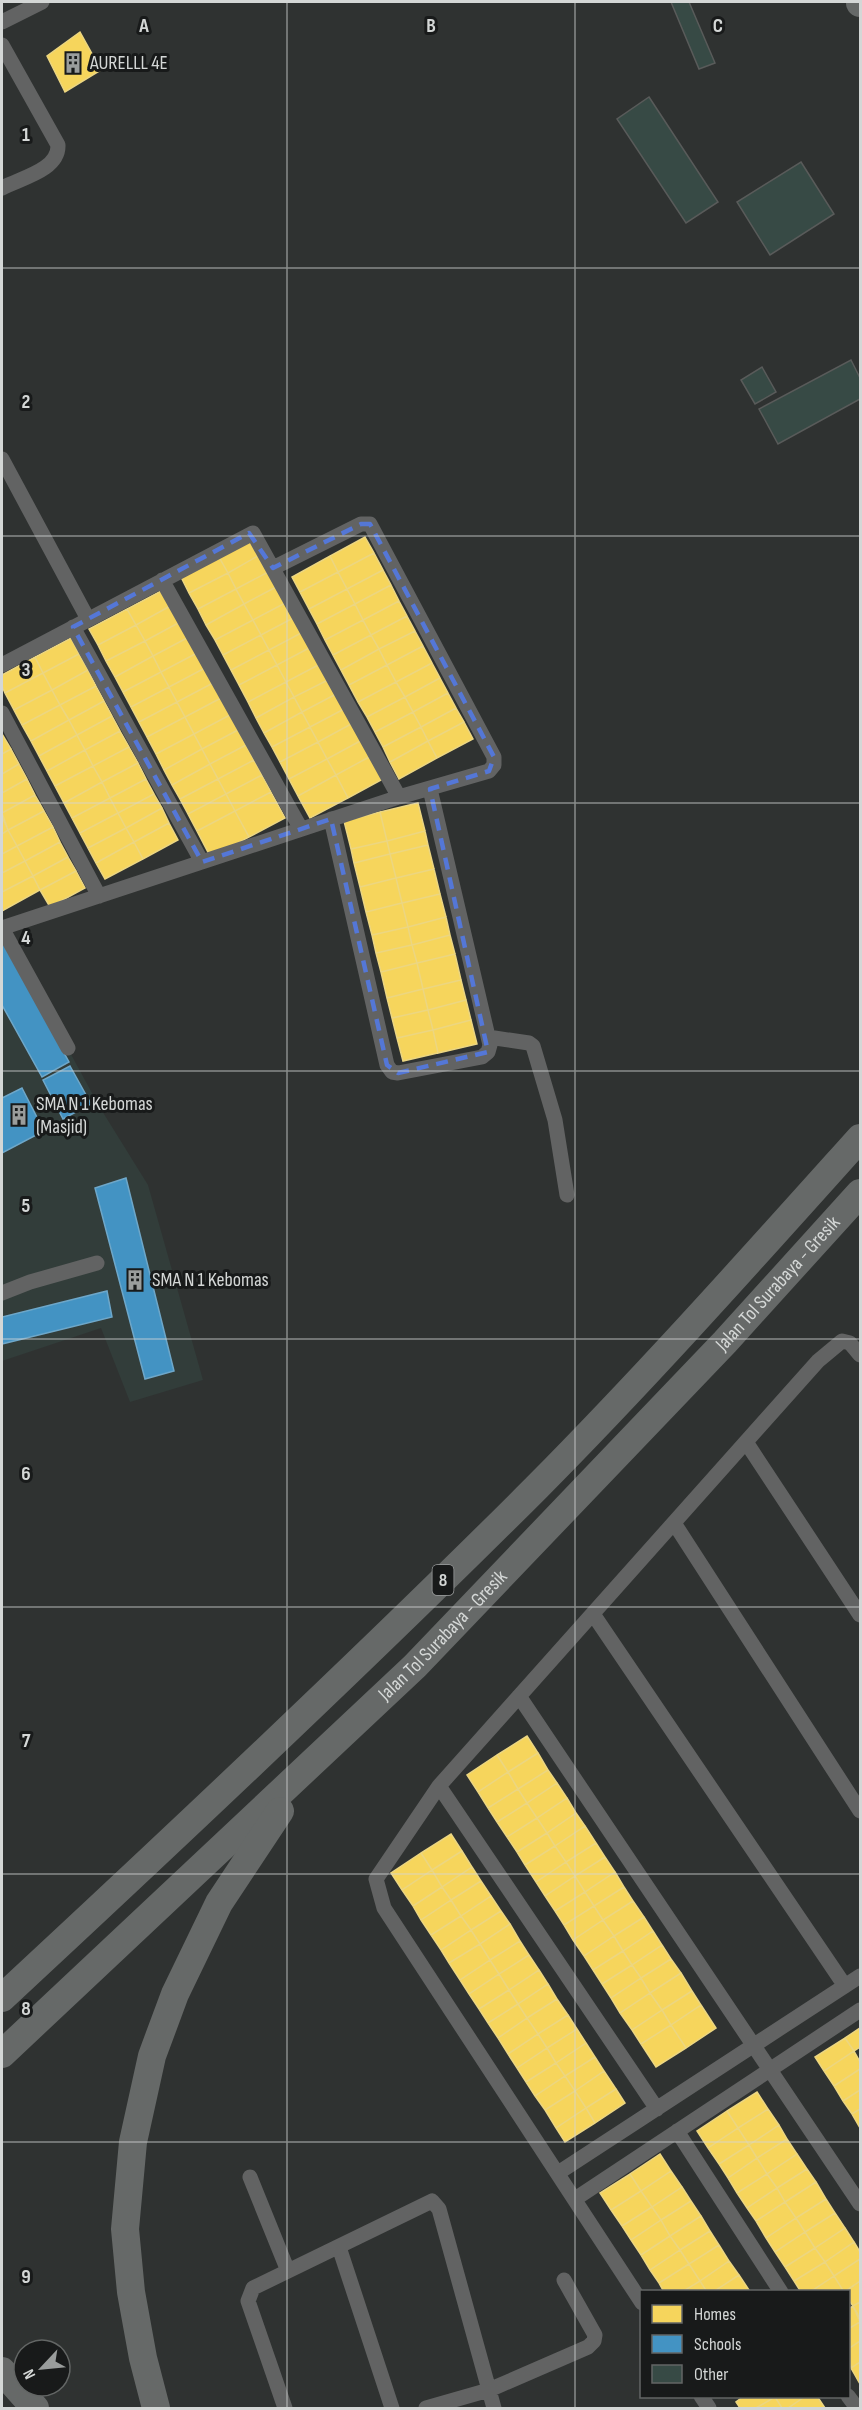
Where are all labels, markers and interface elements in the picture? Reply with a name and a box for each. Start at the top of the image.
text: A [138,14,149,38]
text: B [426,14,436,38]
text: C [713,14,723,38]
building icon: AURELLL 4E [61,51,85,75]
place label: AURELLL 4E [89,51,168,75]
text: 1 [22,123,30,147]
text: 2 [22,390,30,414]
text: 3 [22,658,31,682]
text: 4 [21,926,31,950]
place label: SMA N 1 Kebomas (Masjid) [36,1092,153,1139]
building icon: SMA N 1 Kebomas (Masjid) [7,1103,31,1127]
text: 5 [22,1194,31,1218]
street label: Jalan Tol Surabaya - Gresik [710,1211,845,1357]
building icon: SMA N 1 Kebomas [123,1268,147,1292]
place label: SMA N 1 Kebomas [152,1268,269,1292]
text: 6 [21,1462,31,1486]
street label: Jalan Tol Surabaya - Gresik [373,1565,513,1707]
road number: 8 [432,1565,454,1595]
text: 7 [22,1729,31,1753]
text: 8 [21,1997,31,2021]
text: 9 [21,2265,31,2289]
legend [640,2290,850,2398]
text: Homes [694,2304,736,2325]
text: Schools [694,2334,741,2355]
north arrow [12,2338,72,2398]
text: Other [694,2364,728,2385]
text: N [19,2366,40,2382]

